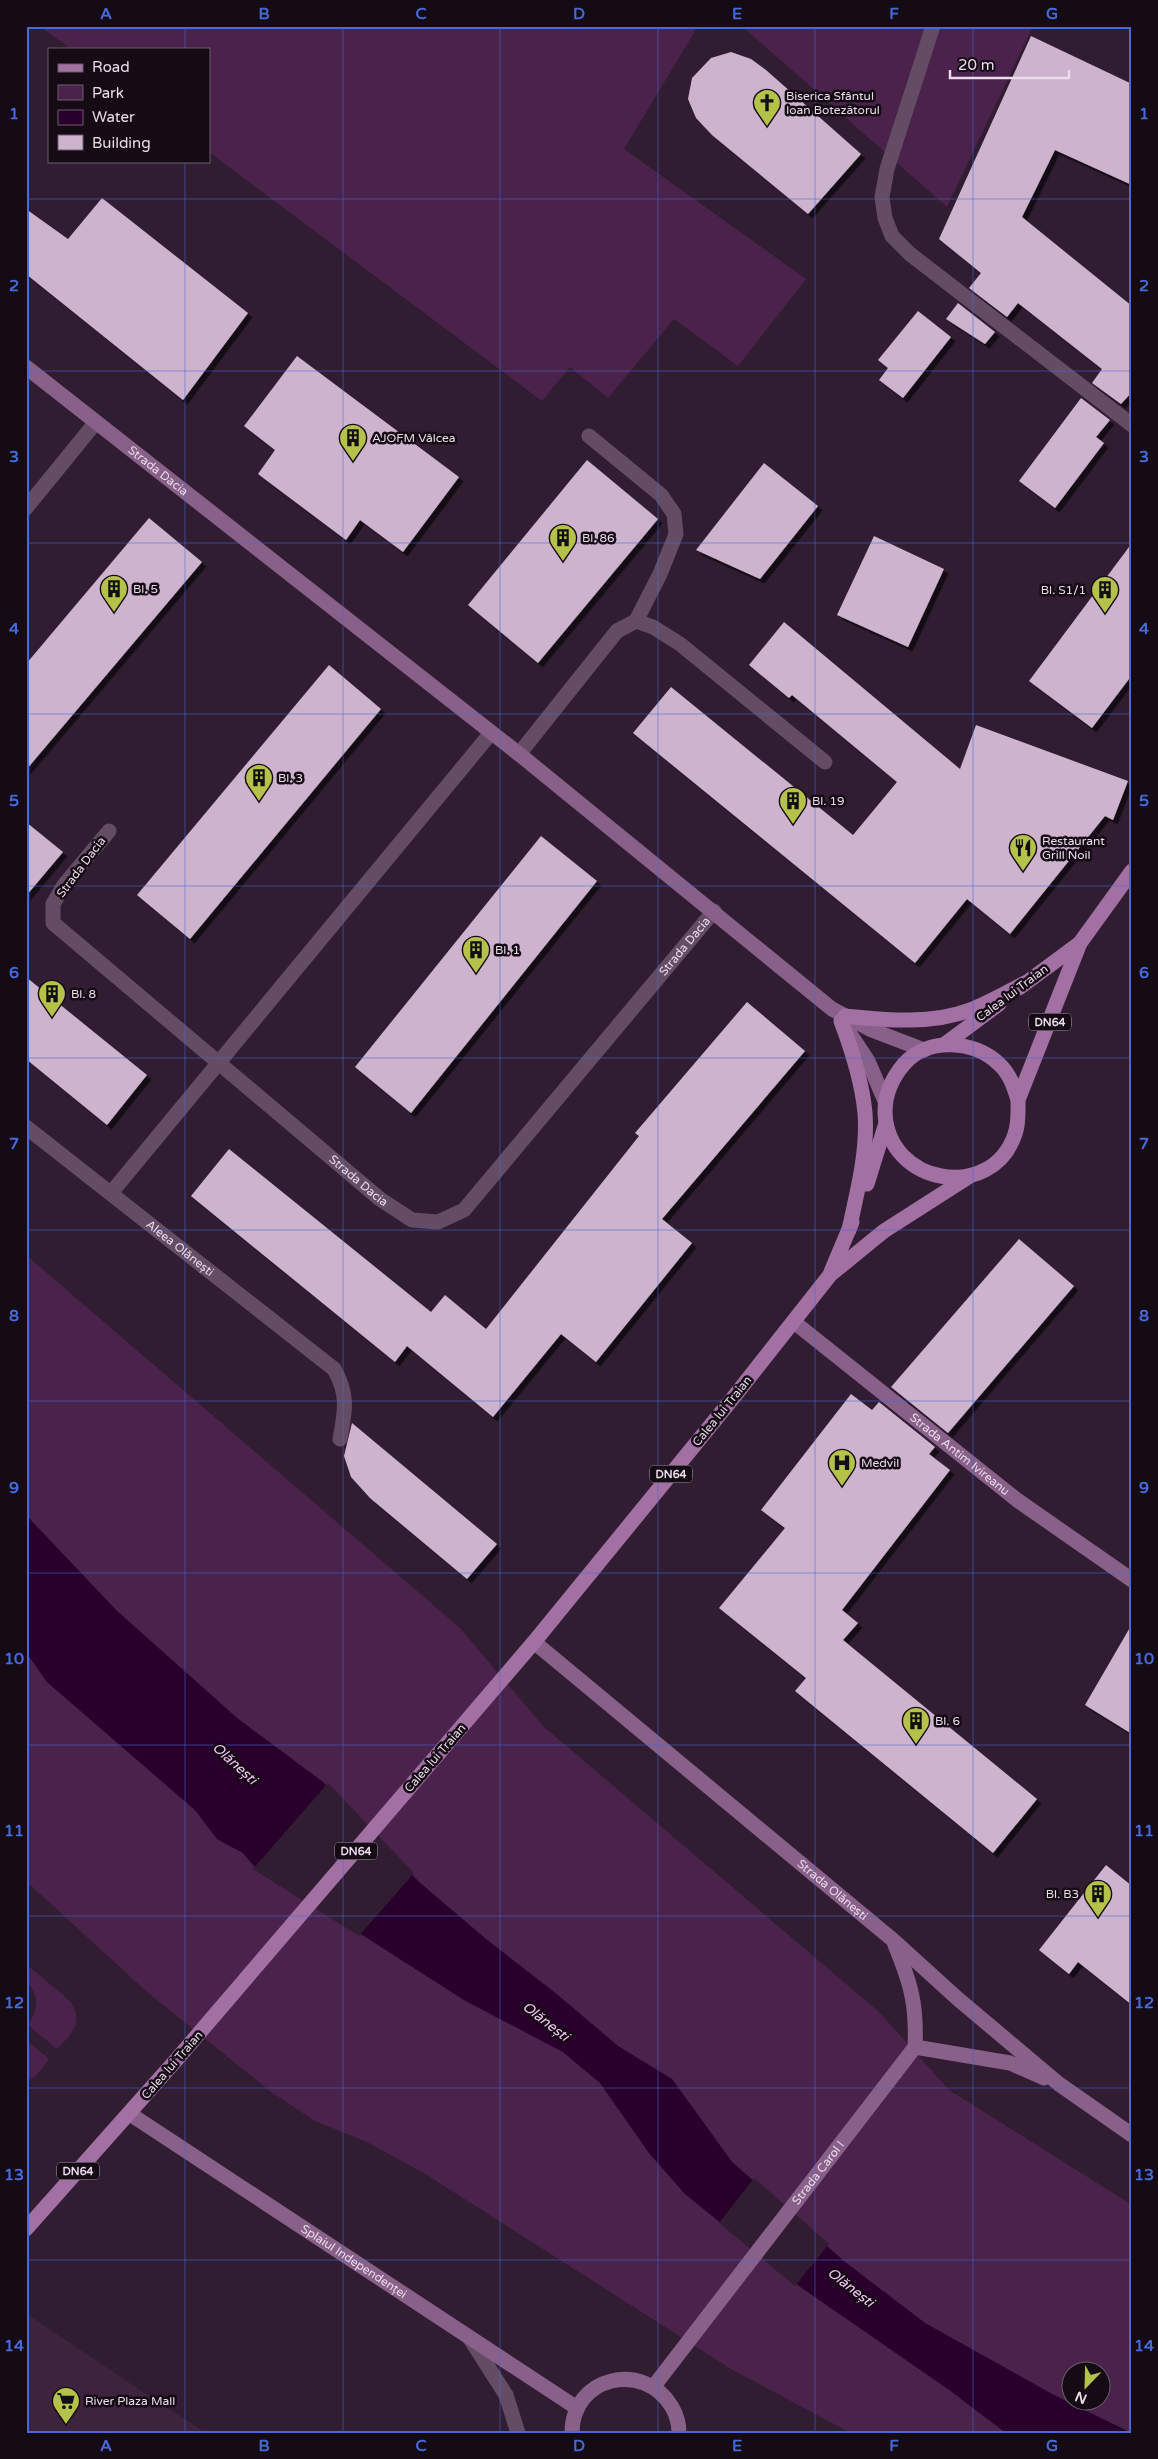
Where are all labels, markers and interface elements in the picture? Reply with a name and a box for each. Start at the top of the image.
text: A [100,4,112,24]
text: B [258,4,270,24]
text: C [415,4,427,24]
text: D [573,4,585,24]
text: E [732,4,742,24]
text: F [889,4,899,24]
text: G [1046,4,1058,24]
legend [48,48,210,162]
scale bar [950,48,1069,80]
text: 20 m [958,56,995,74]
text: Road [92,58,130,76]
text: Park [92,84,124,102]
church icon: Biserica Sfântul Ioan Botezătorul [752,88,782,127]
place label: Biserica Sfântul Ioan Botezătorul [786,89,880,117]
text: 1 [9,104,19,124]
text: 1 [1139,104,1149,124]
text: Water [92,108,135,126]
text: Building [92,134,151,152]
text: 2 [9,276,19,296]
text: 2 [1139,276,1149,296]
building icon: AJOFM Vâlcea [338,423,368,462]
place label: AJOFM Vâlcea [372,431,456,445]
street label: Strada Dacia [125,443,191,499]
text: 3 [9,447,19,467]
text: 3 [1139,447,1149,467]
building icon: Bl. 86 [548,523,578,562]
place label: Bl. 86 [582,531,615,545]
building icon: Bl. 5 [99,574,129,613]
building icon: Bl. S1/1 [1090,575,1120,614]
place label: Bl. 5 [133,582,158,596]
place label: Bl. S1/1 [1041,583,1086,597]
text: 4 [9,619,19,639]
text: 4 [1139,619,1149,639]
building icon: Bl. 3 [244,763,274,802]
place label: Bl. 3 [278,771,303,785]
building icon: Bl. 19 [778,786,808,825]
text: 5 [9,791,19,811]
text: 5 [1139,791,1149,811]
place label: Bl. 19 [812,794,845,808]
restaurant icon: Restaurant Grill Noil [1008,833,1038,872]
street label: Strada Dacia [54,834,108,900]
place label: Restaurant Grill Noil [1042,834,1105,862]
street label: Strada Dacia [656,914,713,978]
building icon: Bl. 1 [461,935,491,974]
place label: Bl. 1 [495,943,520,957]
street label: Calea lui Traian [973,961,1051,1025]
text: 6 [9,963,19,983]
text: 6 [1139,963,1149,983]
building icon: Bl. 8 [37,979,67,1018]
place label: Bl. 8 [71,987,96,1001]
road number: DN64 [1029,1014,1071,1030]
text: 7 [9,1134,19,1154]
text: 7 [1139,1134,1149,1154]
street label: Strada Dacia [326,1152,391,1209]
street label: Aleea Olănești [143,1217,217,1279]
text: 8 [9,1306,19,1326]
text: 8 [1139,1306,1149,1326]
street label: Calea lui Traian [689,1373,755,1449]
street label: Strada Antim Ivireanu [907,1410,1012,1498]
hospital icon: Medvil [827,1448,857,1487]
place label: Medvil [861,1456,899,1470]
road number: DN64 [650,1466,692,1482]
text: 9 [9,1478,19,1498]
text: 9 [1139,1478,1149,1498]
text: 10 [4,1649,24,1669]
text: 10 [1134,1649,1154,1669]
building icon: Bl. 6 [901,1706,931,1745]
place label: Bl. 6 [935,1714,960,1728]
street label: Calea lui Traian [401,1721,469,1795]
water label: Olănești [209,1739,262,1789]
text: 11 [4,1821,24,1841]
text: 11 [1134,1821,1154,1841]
road number: DN64 [335,1842,377,1860]
street label: Strada Olănești [794,1857,871,1923]
building icon: Bl. B3 [1083,1879,1113,1918]
place label: Bl. B3 [1046,1887,1079,1901]
text: 12 [4,1993,24,2013]
text: 12 [1134,1993,1154,2013]
water label: Olănești [519,1998,574,2046]
street label: Calea lui Traian [138,2028,206,2102]
street label: Strada Carol I [789,2138,847,2208]
road number: DN64 [57,2162,99,2180]
text: 13 [4,2165,24,2185]
text: 13 [1134,2165,1154,2185]
street label: Splaiul Independenței [298,2221,409,2301]
water label: Olănești [824,2264,879,2312]
text: 14 [4,2336,24,2356]
text: 14 [1134,2336,1154,2356]
north arrow [1060,2362,1110,2412]
supermarket icon: River Plaza Mall [51,2386,81,2425]
text: N [1073,2387,1090,2408]
place label: River Plaza Mall [85,2394,175,2408]
text: A [100,2436,112,2456]
text: B [258,2436,270,2456]
text: C [415,2436,427,2456]
text: D [573,2436,585,2456]
text: E [732,2436,742,2456]
text: F [889,2436,899,2456]
text: G [1046,2436,1058,2456]

